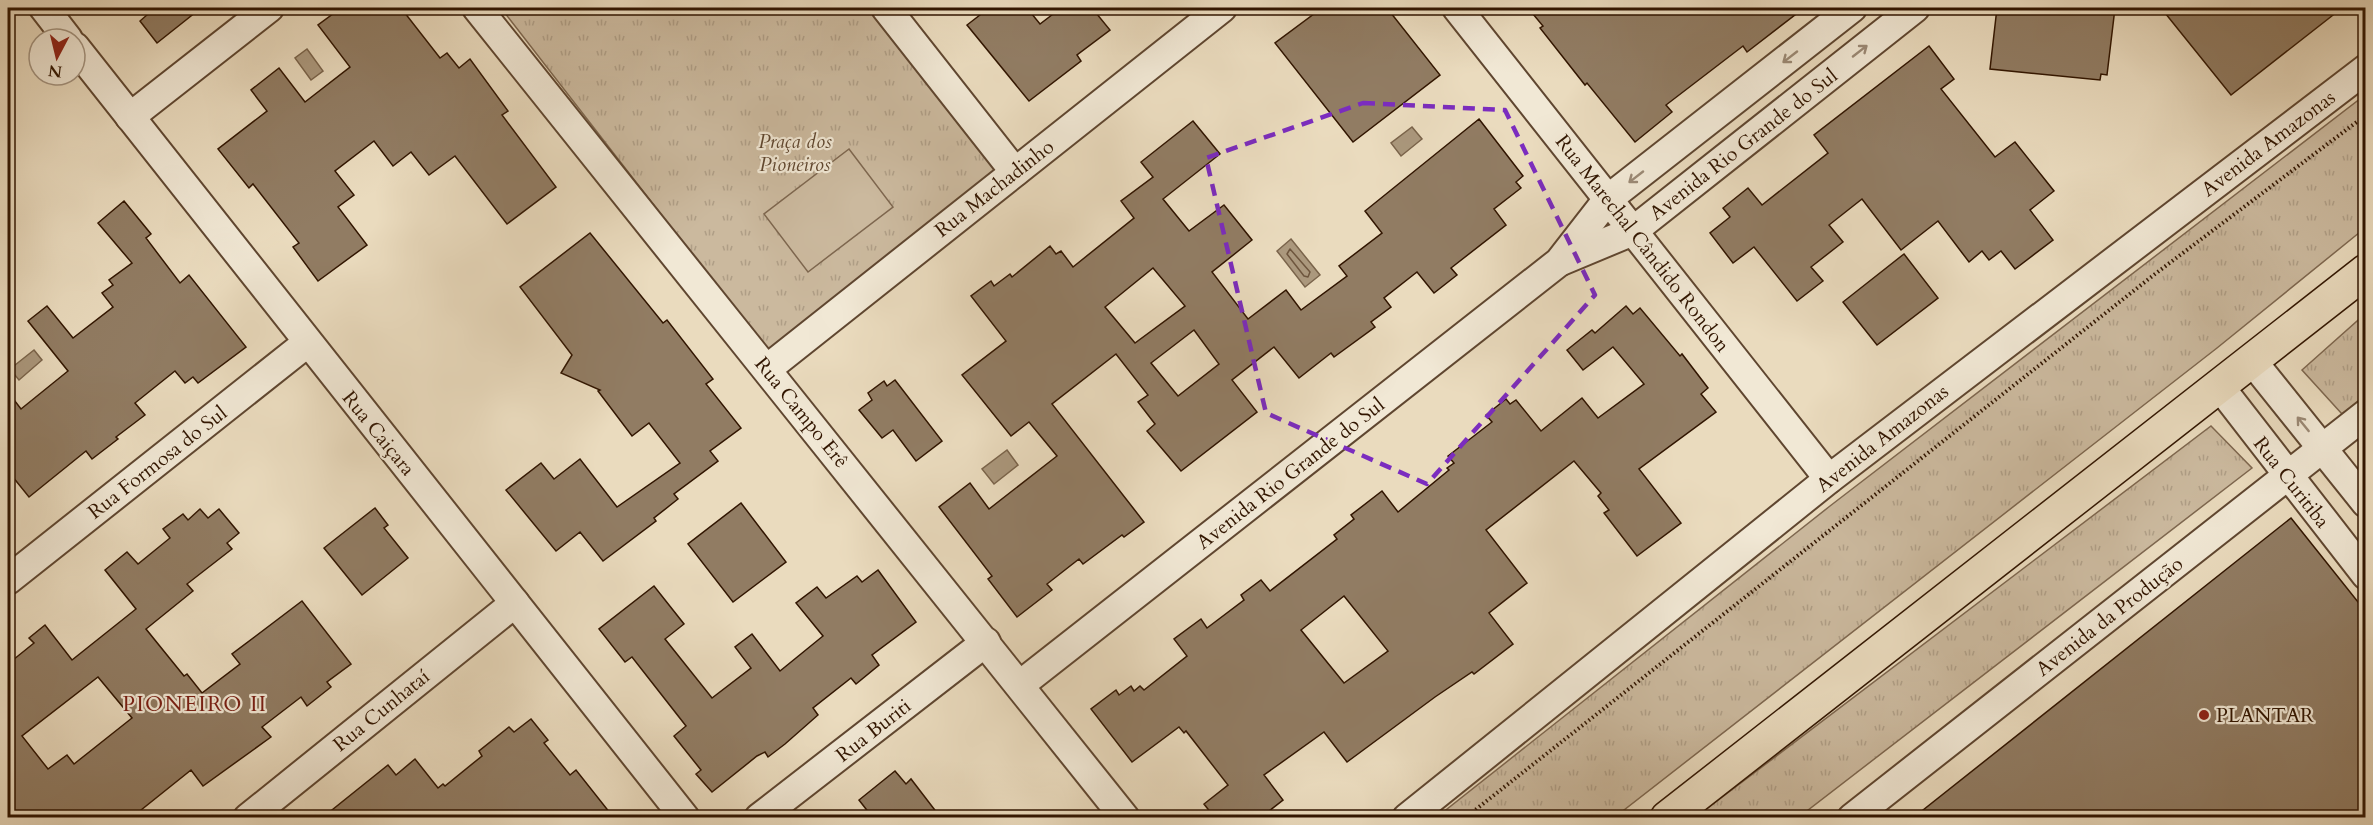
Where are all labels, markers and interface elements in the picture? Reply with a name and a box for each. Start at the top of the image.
north arrow [27,27,87,87]
one-way arrow [1852,44,1868,57]
one-way arrow [1782,50,1798,63]
text: N [47,59,64,83]
street label: Avenida Rio Grande do Sul [1644,62,1843,226]
street label: Avenida Amazonas [2196,84,2341,203]
park label: Praça dos Pioneiros [758,128,832,178]
street label: Rua Marechal Cândido Rondon [1549,129,1736,358]
street label: Rua Machadinho [929,133,1060,244]
one-way arrow [1629,170,1645,183]
street label: Rua Campo Erê [749,351,855,473]
street label: Avenida Amazonas [1810,378,1954,499]
street label: Rua Caiçara [336,385,421,482]
street label: Avenida Rio Grande do Sul [1191,391,1390,555]
street label: Rua Formosa do Sul [82,400,232,525]
one-way arrow [2297,417,2310,433]
street label: Rua Curitiba [2247,431,2336,534]
street label: Avenida da Produção [2030,550,2189,682]
street label: Rua Cunhataí [327,663,435,758]
district label: PIONEIRO II [123,690,267,719]
street label: Rua Buriti [830,692,917,768]
place label: PLANTAR [2216,702,2314,729]
marker: PLANTAR [2197,708,2211,722]

